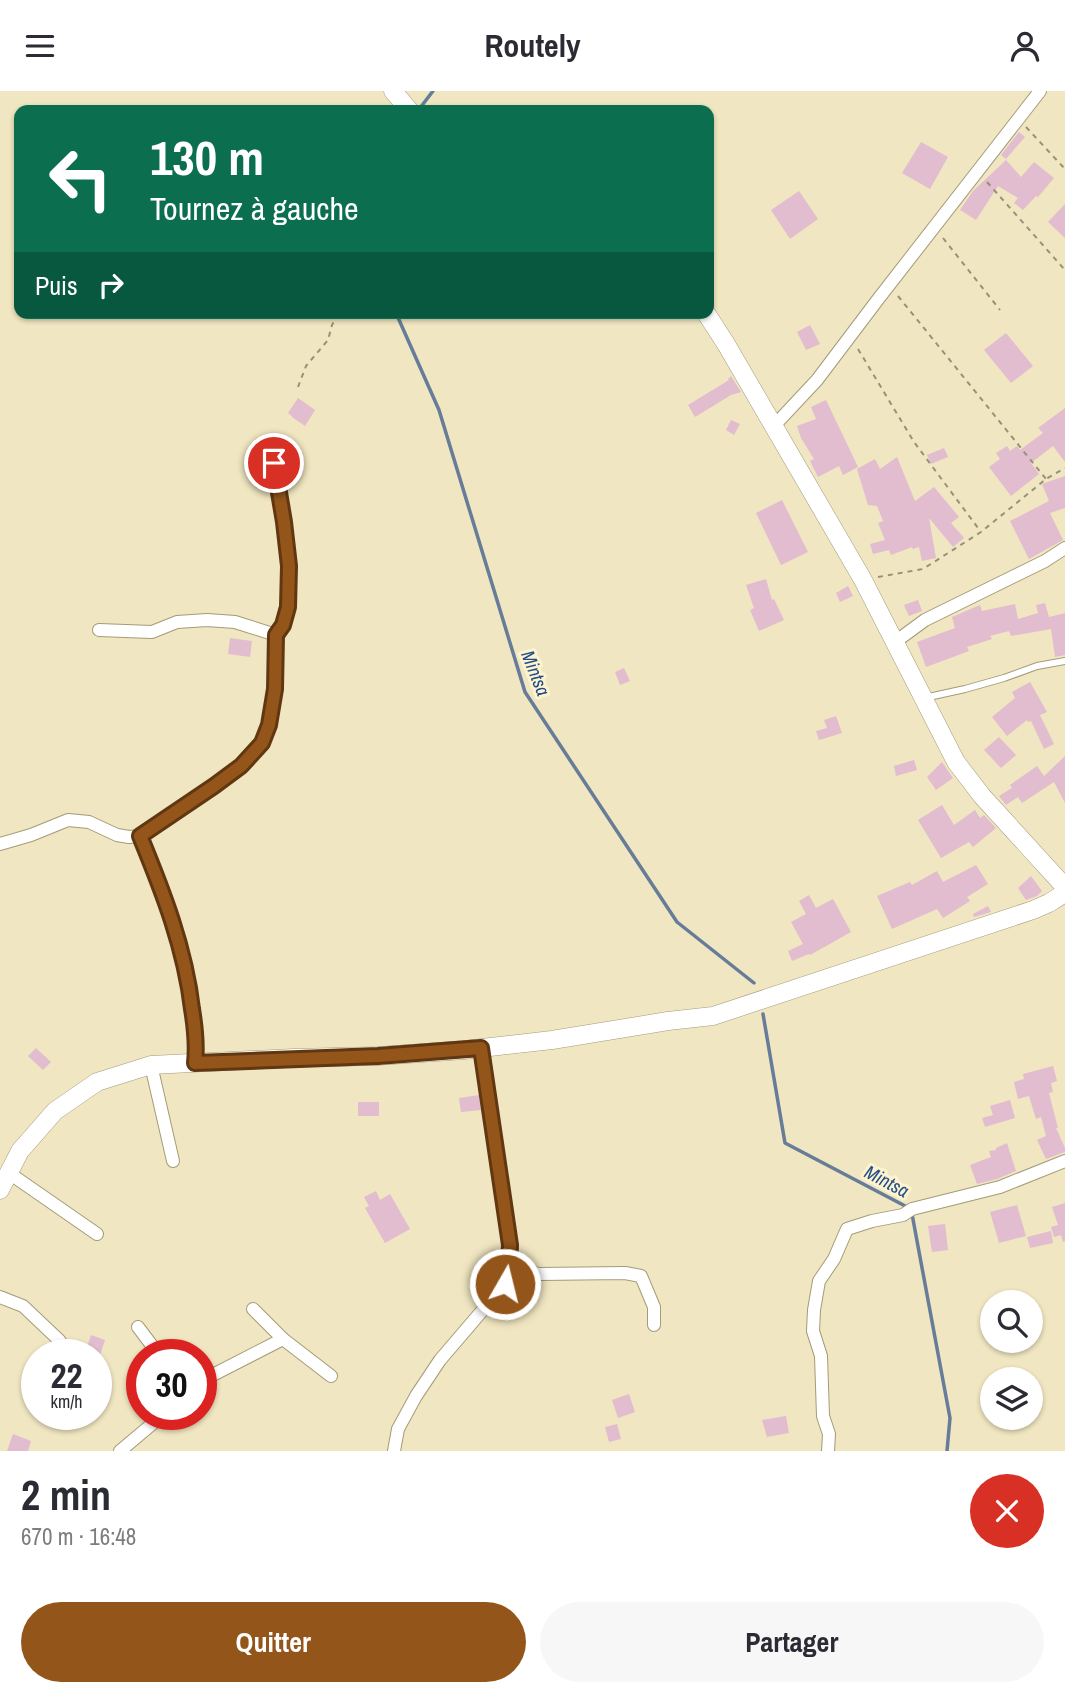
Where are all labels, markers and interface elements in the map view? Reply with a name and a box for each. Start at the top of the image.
text: Routely [484,24,581,67]
icon: menu [21,27,59,65]
icon: person [1006,27,1044,65]
text: 130 m [150,124,264,190]
icon: left [35,133,126,224]
text: Tournez à gauche [150,187,359,230]
icon: right [92,266,130,304]
text: Puis [35,268,78,303]
pin [244,433,304,493]
icon: arrive [255,444,293,482]
water label: Mintsa [515,646,557,700]
water label: Mintsa [860,1159,914,1204]
position arrow [468,1247,542,1321]
map controls [980,1290,1043,1430]
button: search [980,1290,1043,1353]
speed limit sign: 30 [126,1339,217,1430]
text: 22 [51,1352,82,1399]
button: layers [980,1367,1043,1430]
text: km/h [51,1389,83,1414]
text: 2 min [21,1467,111,1523]
button: close [970,1474,1044,1548]
text: 670 m · 16:48 [21,1521,136,1552]
button: Quitter [21,1602,526,1682]
button: Partager [540,1602,1044,1682]

